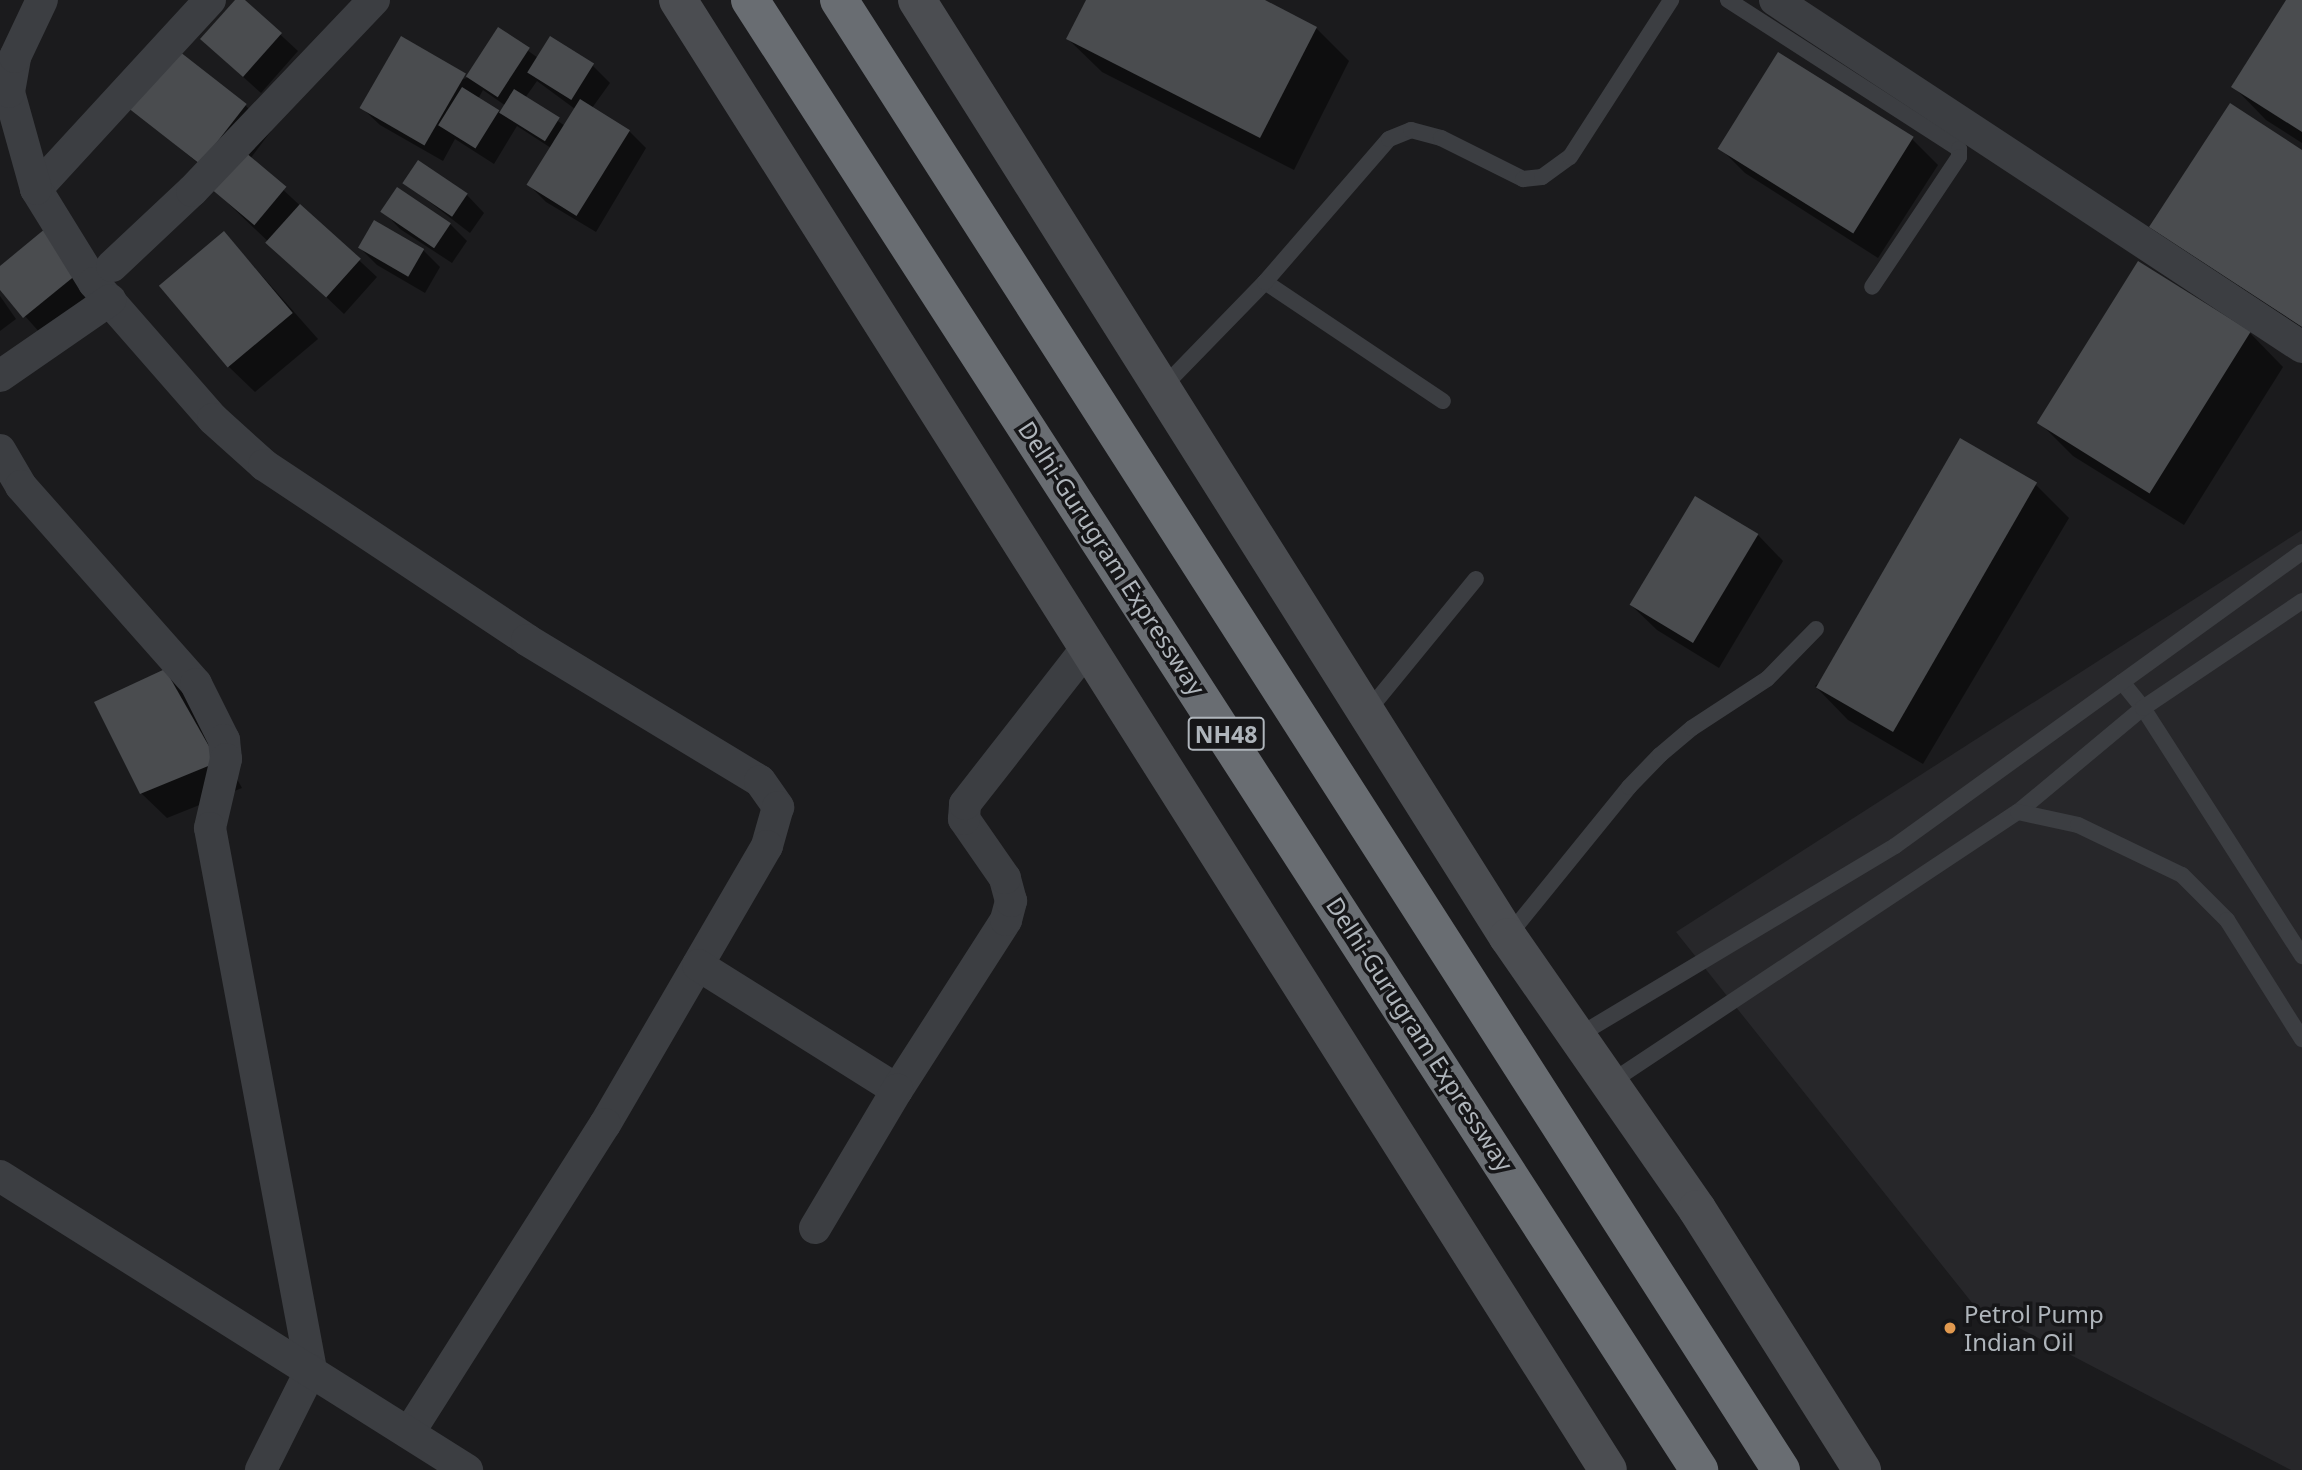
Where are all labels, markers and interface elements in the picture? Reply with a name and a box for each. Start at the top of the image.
street label: Delhi-Gurugram Expressway [1013,416,1211,700]
road number: NH48 [1188,714,1264,754]
street label: Delhi-Gurugram Expressway [1321,892,1519,1176]
place label: Petrol Pump Indian Oil [1964,1300,2104,1356]
marker: Petrol Pump Indian Oil [1942,1320,1958,1336]

